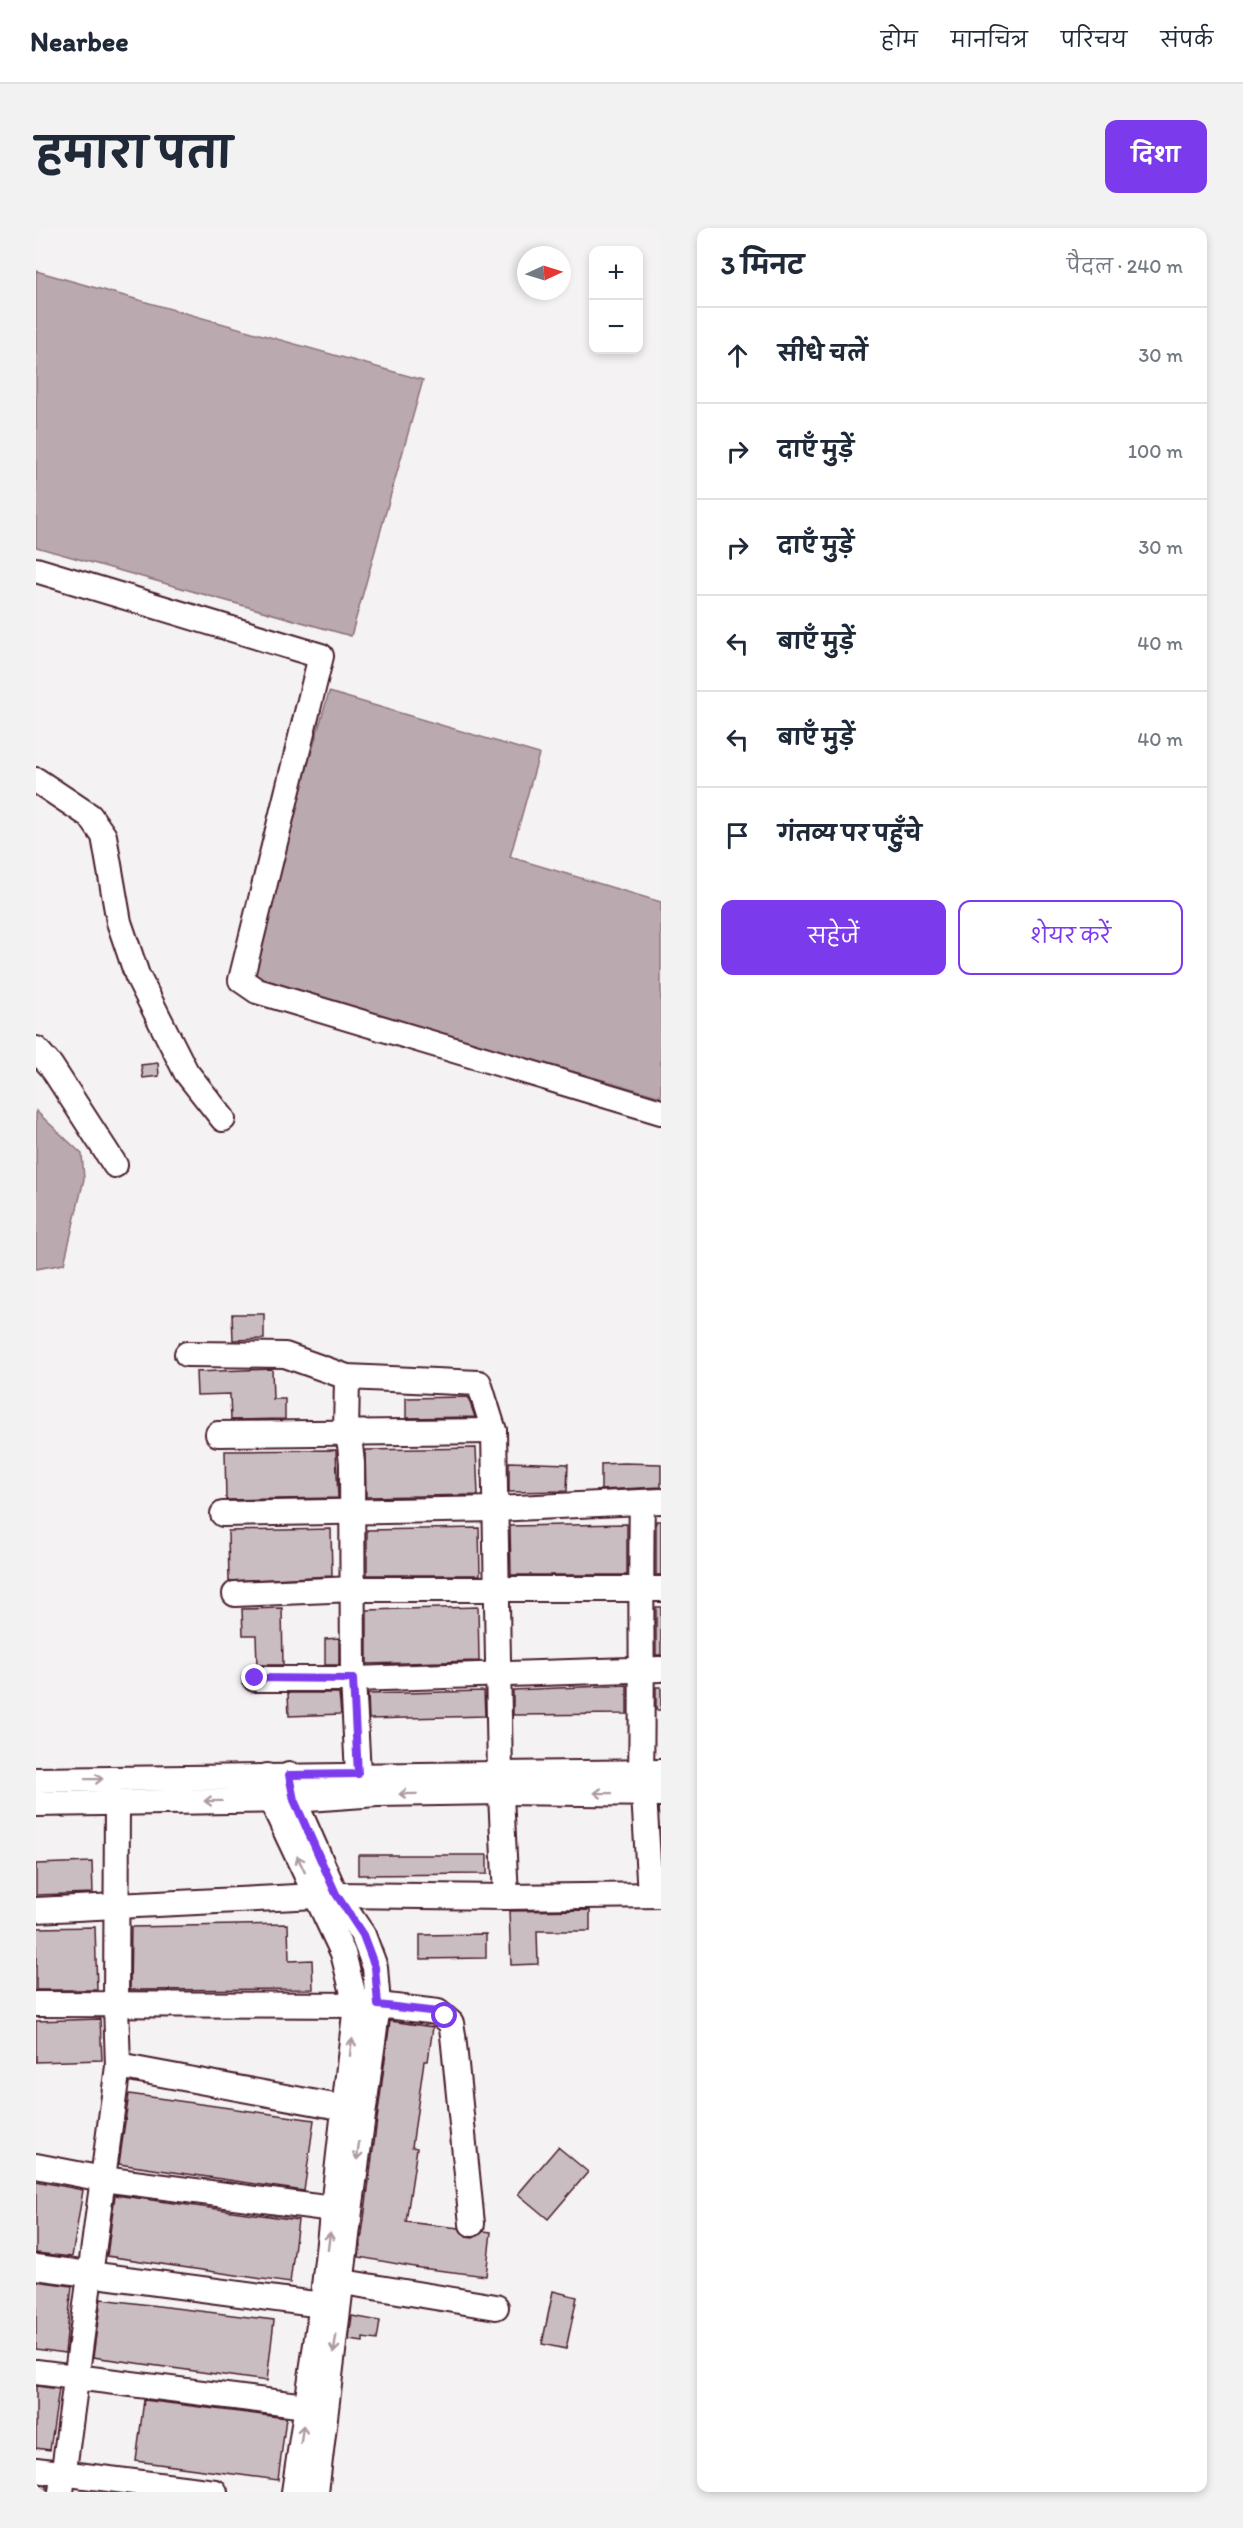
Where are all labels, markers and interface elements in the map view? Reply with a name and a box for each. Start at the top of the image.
text: Nearbee [30,24,129,58]
text: होम [881,27,918,52]
text: मानचित्र [951,27,1028,52]
text: परिचय [1061,27,1127,52]
text: संपर्क [1160,27,1213,52]
button: दिशा [1105,120,1207,193]
text: हमारा पता [36,127,232,178]
north arrow [517,246,571,300]
map controls [589,246,643,354]
button: + [589,246,643,300]
text: 3 मिनट [721,249,804,281]
text: पैदल · 240 m [1067,254,1183,278]
button: − [589,300,643,354]
icon: ahead [721,339,754,372]
text: सीधे चलें [778,340,867,367]
text: 30 m [1138,343,1183,367]
icon: right [721,435,754,468]
text: दाएँ मुड़ें [778,436,854,463]
text: 100 m [1128,439,1183,463]
icon: right [721,531,754,564]
text: दाएँ मुड़ें [778,532,854,559]
text: 30 m [1138,535,1183,559]
icon: left [721,627,754,660]
text: बाएँ मुड़ें [778,628,855,655]
text: 40 m [1137,631,1183,655]
icon: left [721,723,754,756]
text: बाएँ मुड़ें [778,724,855,751]
text: 40 m [1137,727,1183,751]
icon: arrive [721,819,754,852]
text: गंतव्य पर पहुँचे [778,820,922,847]
button: सहेजें [721,900,946,975]
button: शेयर करें [958,900,1183,975]
route end [241,1664,267,1690]
one-way arrow [84,1773,104,1785]
one-way arrow [398,1788,418,1800]
one-way arrow [593,1788,613,1799]
one-way arrow [203,1795,223,1807]
one-way arrow [294,1855,306,1873]
route start [431,2002,457,2028]
one-way arrow [346,2038,357,2058]
one-way arrow [353,2140,364,2160]
one-way arrow [324,2232,335,2251]
one-way arrow [329,2334,340,2354]
one-way arrow [297,2425,308,2445]

